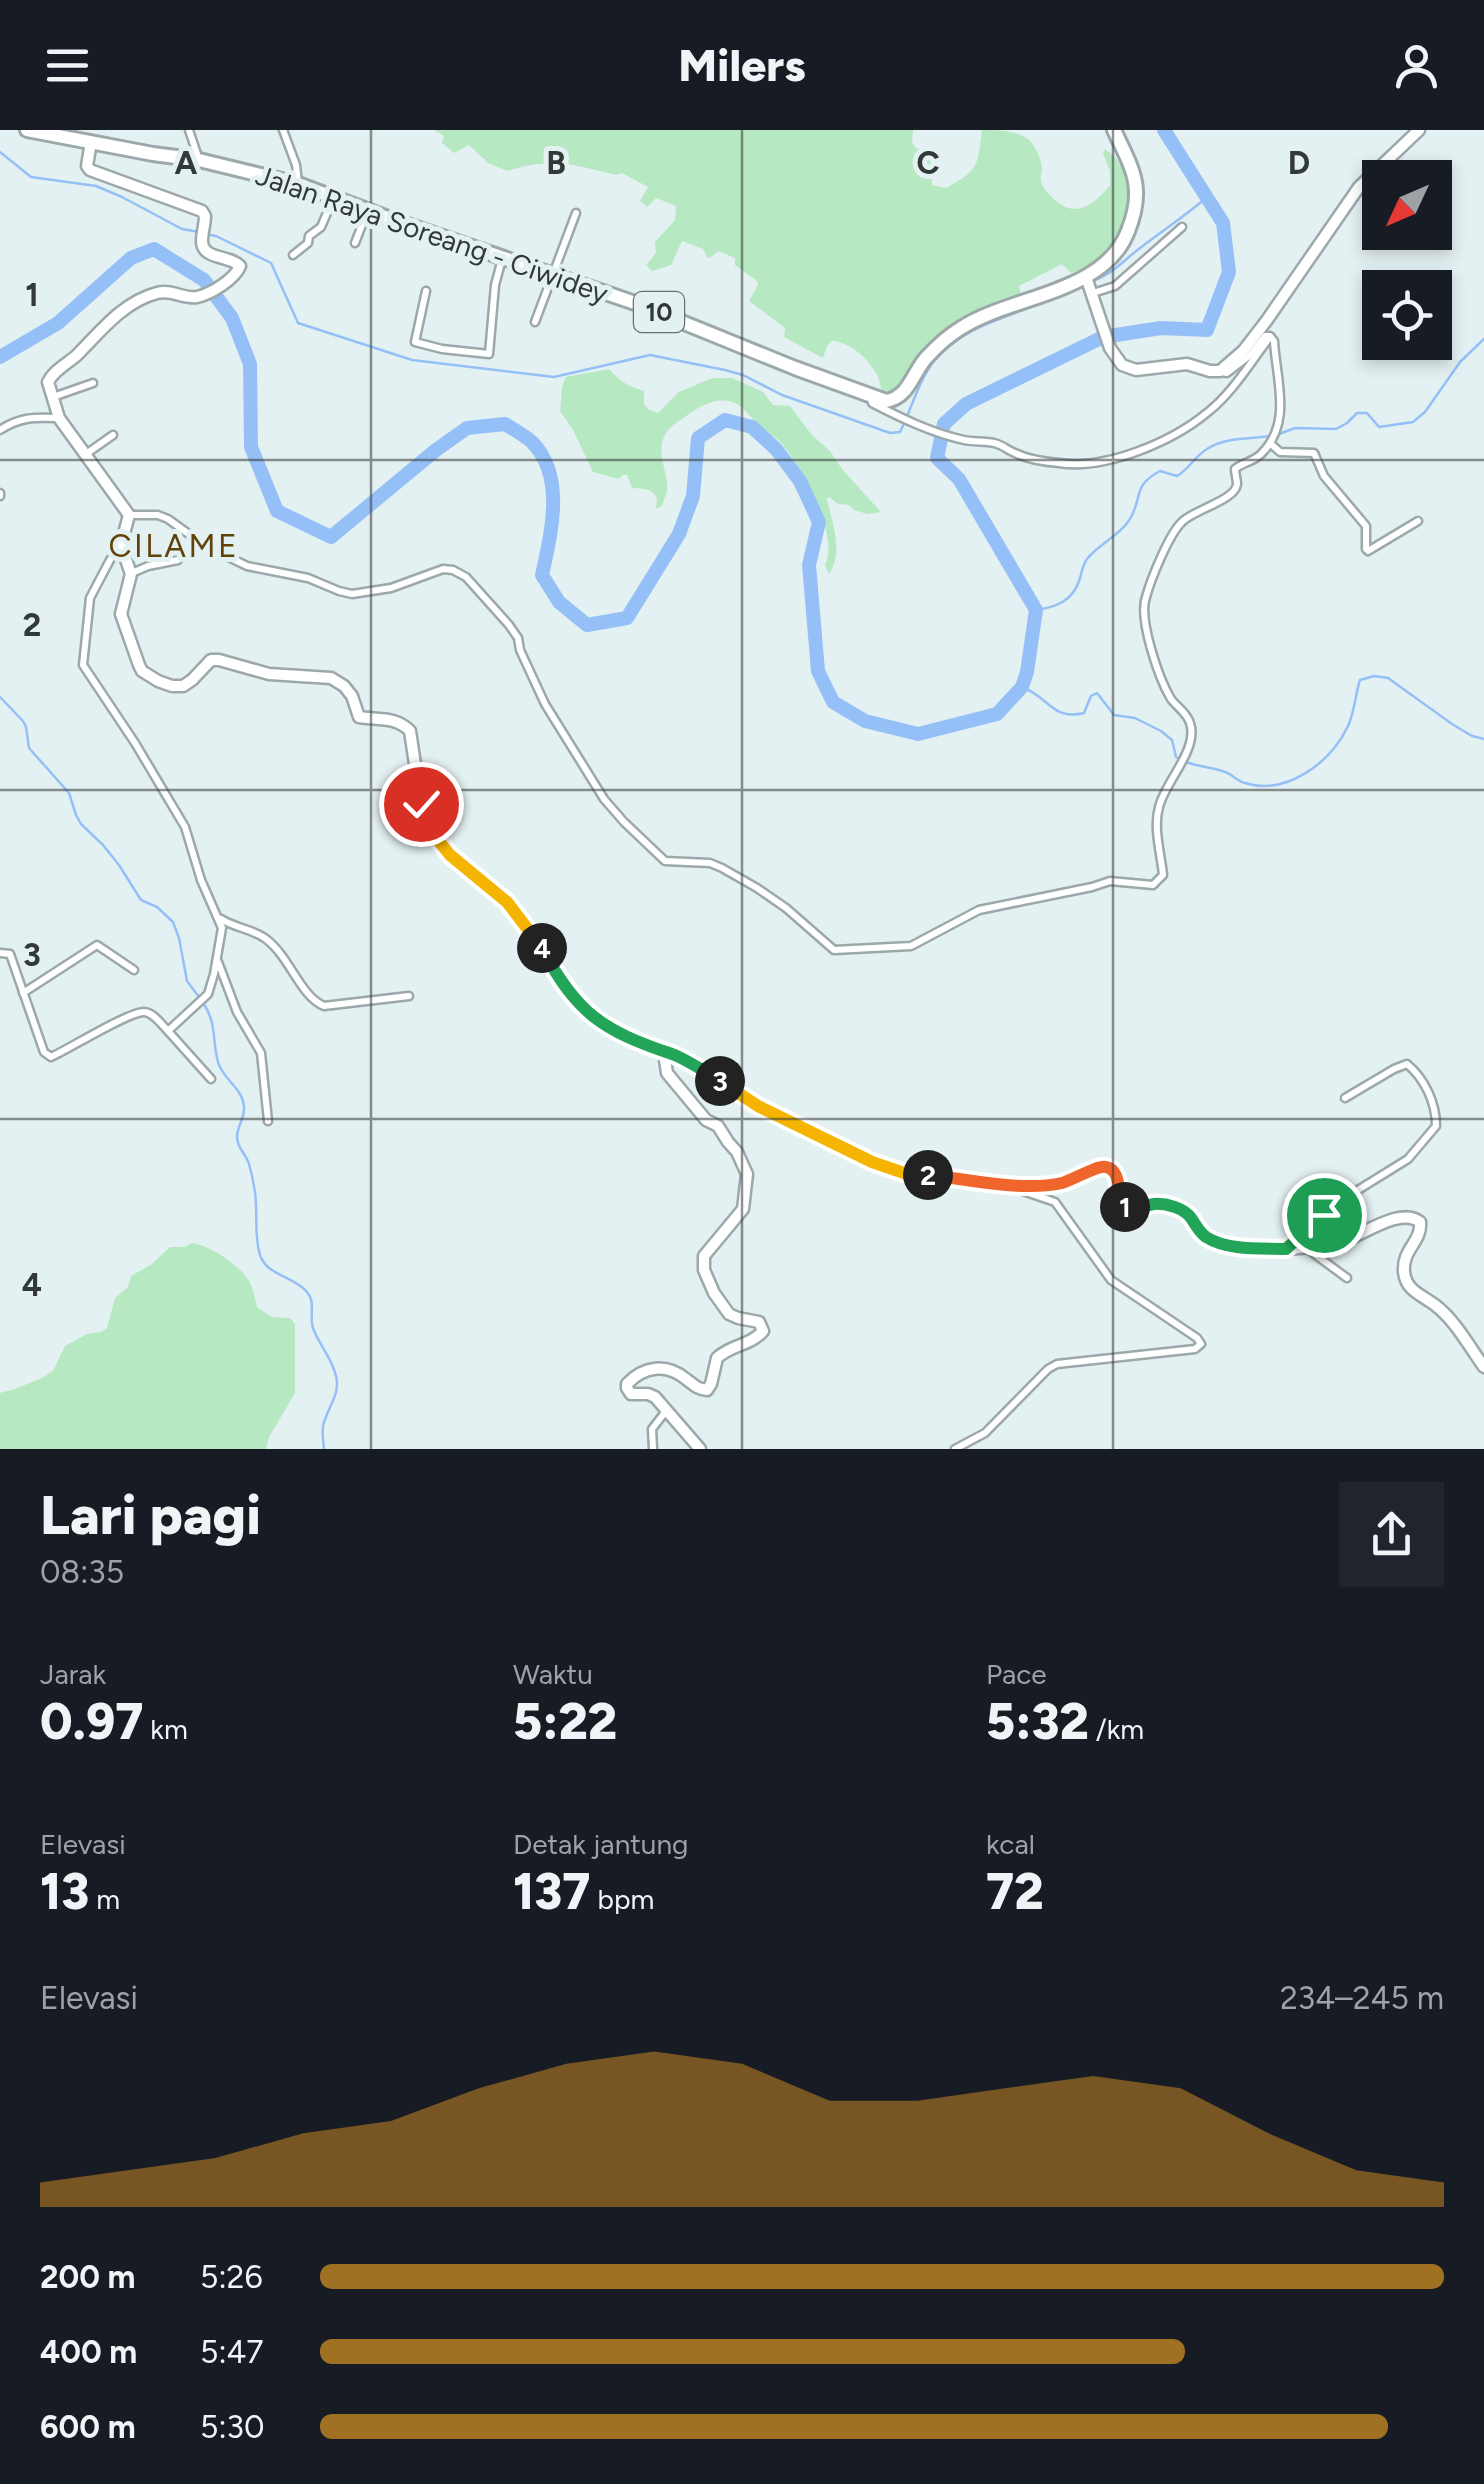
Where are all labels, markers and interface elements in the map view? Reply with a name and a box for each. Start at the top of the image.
icon: menu [40,38,95,93]
text: Milers [678,38,806,92]
icon: person [1389,38,1444,93]
text: A [175,144,198,182]
text: B [546,144,566,182]
text: C [916,144,940,182]
text: D [1288,144,1310,182]
street label: Jalan Raya Soreang - Ciwidey [252,158,613,310]
north arrow [1362,160,1452,250]
map controls [1362,160,1452,360]
button: locate [1362,270,1452,360]
text: 1 [25,276,39,314]
road number: 10 [634,292,684,332]
district label: CILAME [108,527,240,565]
text: 2 [23,606,41,644]
pin [379,762,464,847]
icon: check [394,777,449,832]
pin: 4 [517,923,567,973]
text: 4 [533,931,551,965]
text: 3 [23,936,41,974]
pin: 3 [695,1056,745,1106]
text: 3 [712,1064,728,1098]
pin: 2 [903,1150,953,1200]
text: 2 [920,1158,936,1192]
pin [1282,1173,1367,1258]
pin: 1 [1100,1182,1150,1232]
icon: arrive [1297,1188,1352,1243]
text: 1 [1119,1190,1131,1224]
text: 4 [22,1266,42,1304]
text: Lari pagi [40,1482,261,1548]
button: share [1339,1482,1444,1587]
text: 08:35 [40,1553,124,1591]
text: Jarak [40,1657,106,1691]
text: Waktu [513,1657,593,1691]
text: Pace [986,1657,1047,1691]
text: 0.97 [40,1691,143,1752]
text: 5:22 [513,1691,617,1752]
text: 5:32 [986,1691,1089,1752]
text: km [143,1712,188,1746]
text: /km [1089,1712,1144,1746]
text: Elevasi [40,1827,126,1861]
text: Detak jantung [513,1827,689,1861]
text: kcal [986,1827,1035,1861]
text: 13 [40,1861,89,1922]
text: 137 [513,1861,591,1922]
text: 72 [986,1861,1044,1922]
text: m [89,1882,120,1916]
text: bpm [591,1882,654,1916]
text: Elevasi [40,1979,138,2017]
text: 234–245 m [1280,1979,1444,2017]
text: 200 m [40,2258,136,2296]
text: 5:26 [200,2258,263,2296]
text: 400 m [40,2333,137,2371]
text: 5:47 [200,2333,264,2371]
text: 600 m [40,2408,136,2446]
text: 5:30 [200,2408,264,2446]

